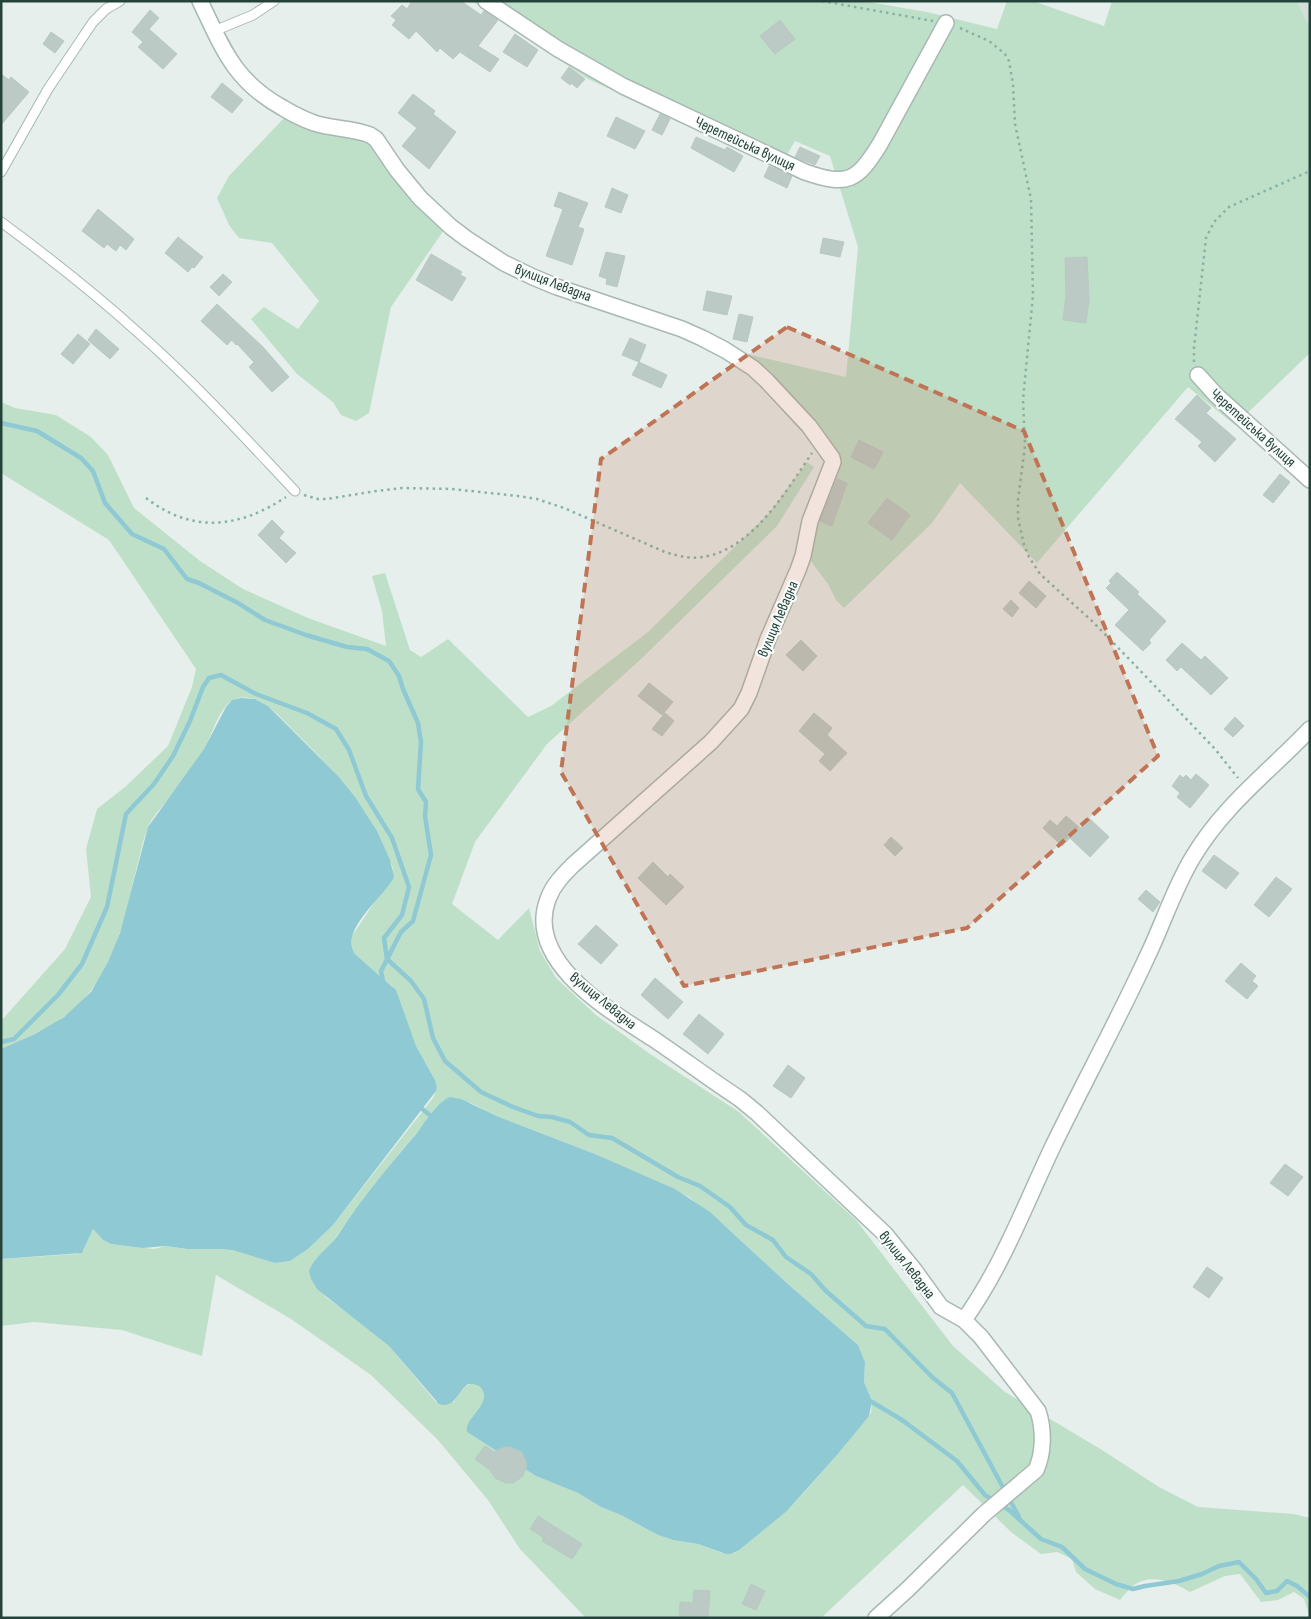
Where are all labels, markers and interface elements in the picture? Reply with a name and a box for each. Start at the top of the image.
street label: Черетейська вулиця [692,112,798,176]
street label: вулиця Левадна [512,260,594,306]
street label: Черетейська вулиця [1206,385,1300,472]
street label: вулиця Левадна [753,578,803,660]
street label: вулиця Левадна [566,968,641,1034]
street label: вулиця Левадна [875,1227,940,1303]

